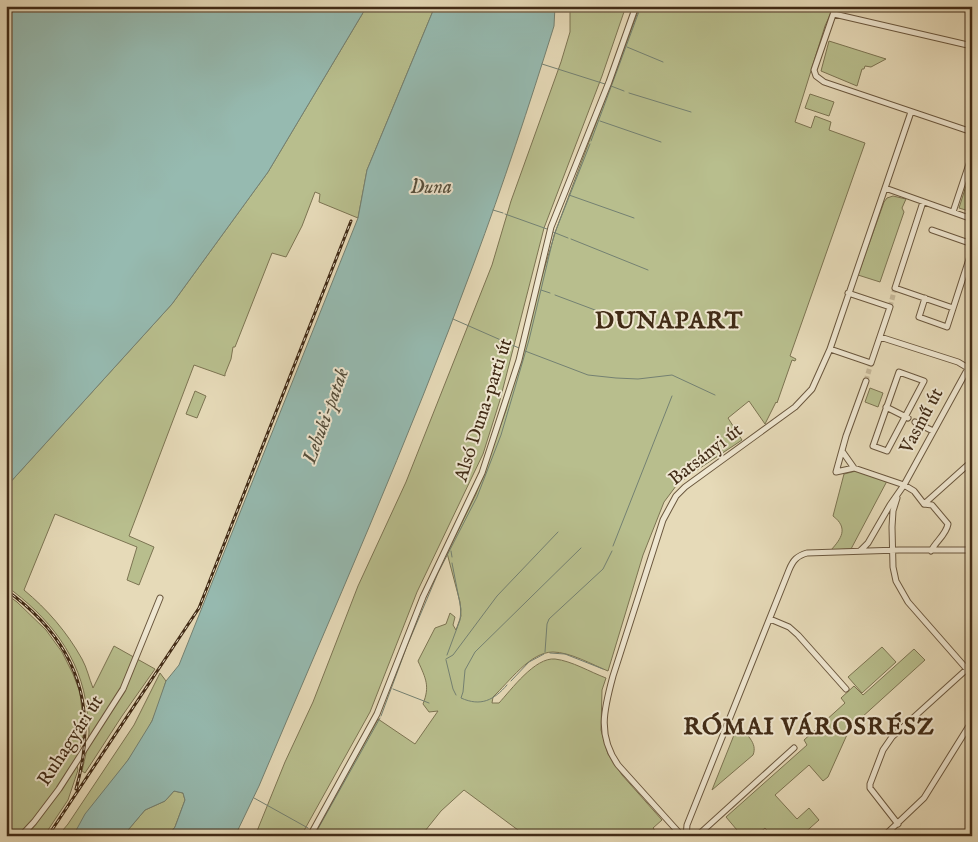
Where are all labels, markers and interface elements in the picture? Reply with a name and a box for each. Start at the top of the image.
water label: Duna [410,175,452,200]
district label: DUNAPART [595,306,743,337]
street label: Alsó Duna-parti út [449,335,519,486]
water label: Lebuki-patak [297,365,355,468]
street label: Vasmű út [894,384,949,459]
street label: Batsányi út [664,418,748,491]
street label: Ruhagyári út [33,691,109,791]
district label: RÓMAI VÁROSRÉSZ [683,712,935,743]

